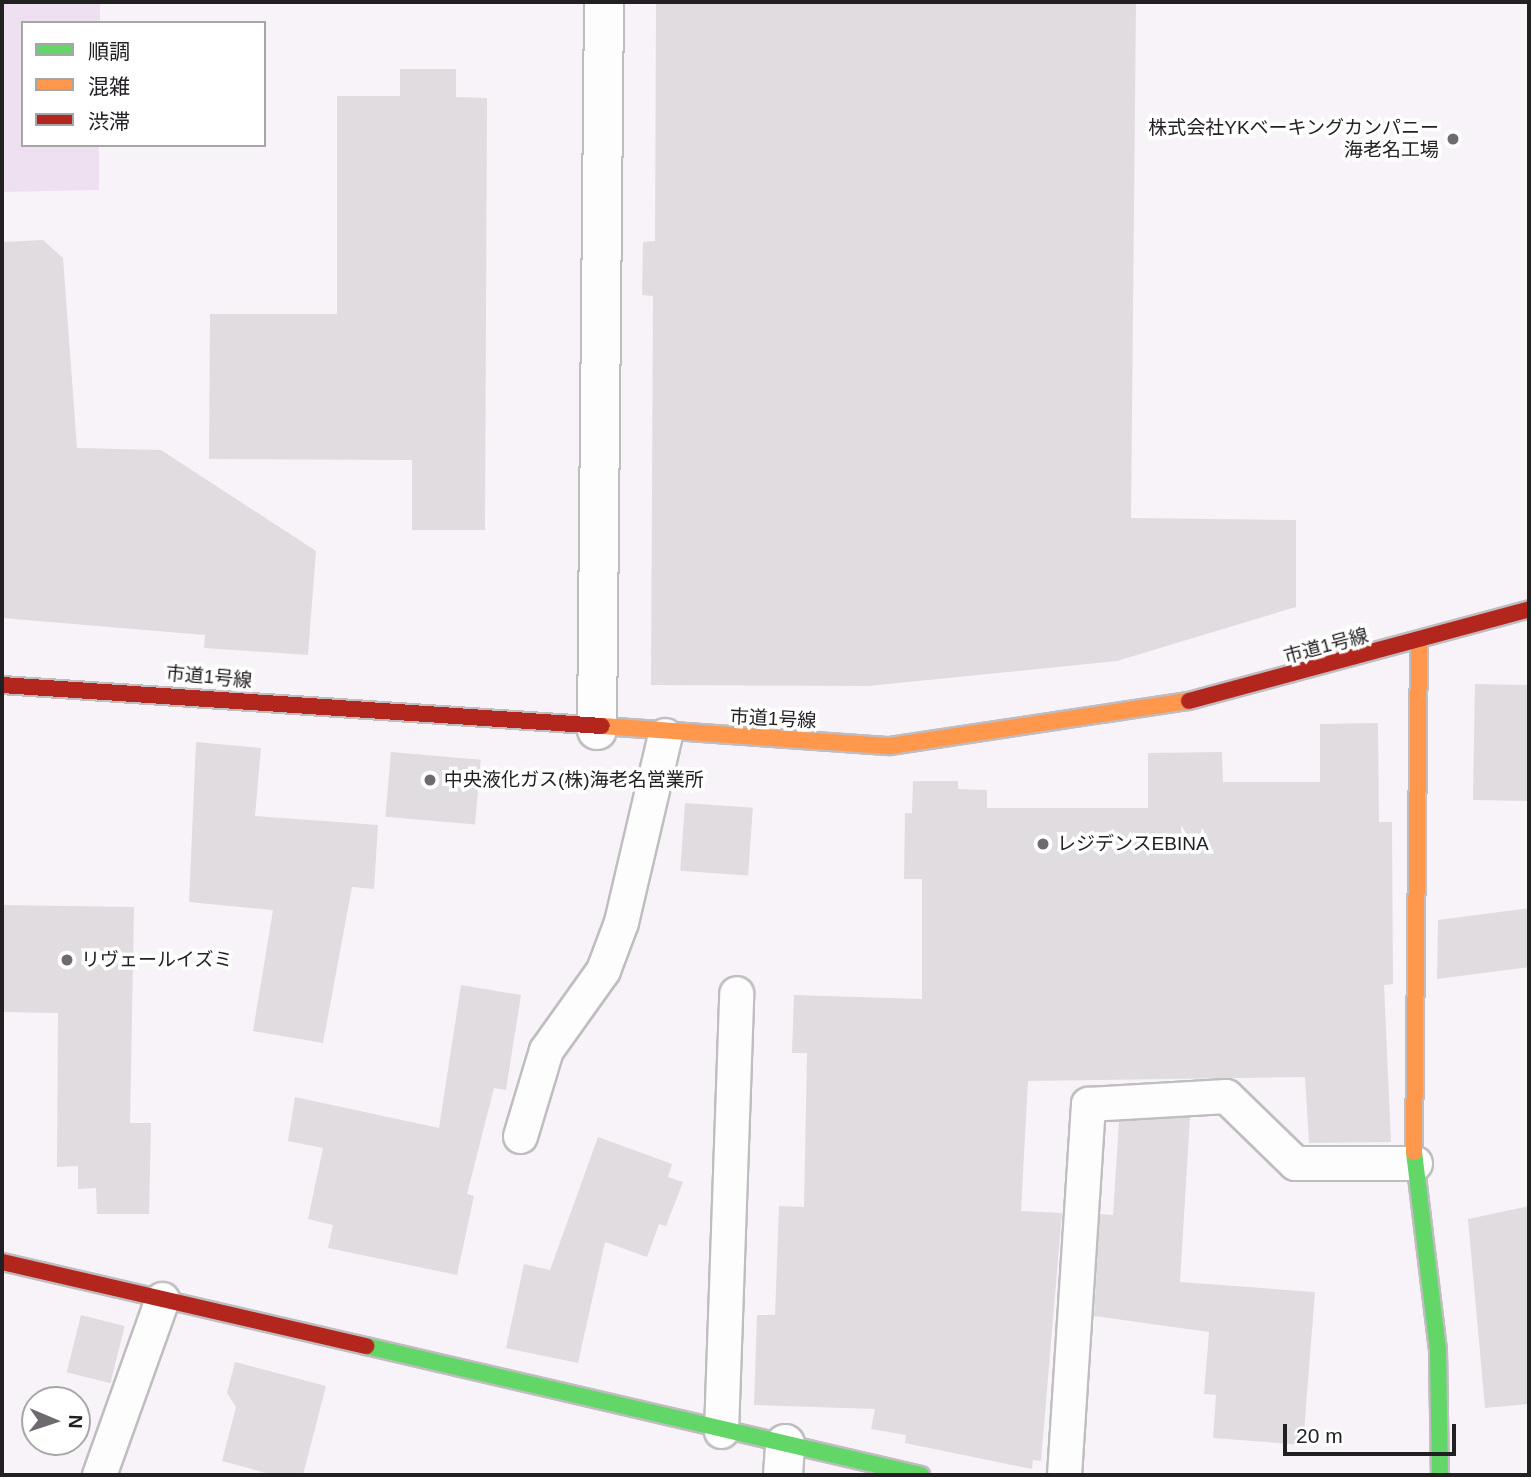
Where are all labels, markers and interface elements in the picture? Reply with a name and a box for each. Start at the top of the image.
legend [21,21,266,147]
text: 順調 [88,40,130,63]
text: 混雑 [88,75,130,98]
text: 渋滞 [88,110,130,133]
place label: 株式会社YKベーキングカンパニー 海老名工場 [1148,117,1439,161]
marker: 株式会社YKベーキングカンパニー 海老名工場 [1445,131,1461,147]
street label: 市道1号線 [1281,624,1371,668]
street label: 市道1号線 [165,662,253,692]
street label: 市道1号線 [729,705,817,733]
place label: 中央液化ガス(株)海老名営業所 [444,769,704,791]
marker: 中央液化ガス(株)海老名営業所 [422,772,438,788]
place label: レジデンスEBINA [1057,833,1209,855]
marker: レジデンスEBINA [1035,836,1051,852]
place label: リヴェールイズミ [81,949,233,971]
marker: リヴェールイズミ [59,952,75,968]
north arrow [21,1386,91,1456]
scale bar [1286,1410,1459,1454]
text: N [65,1414,86,1429]
text: 20 m [1296,1424,1343,1447]

